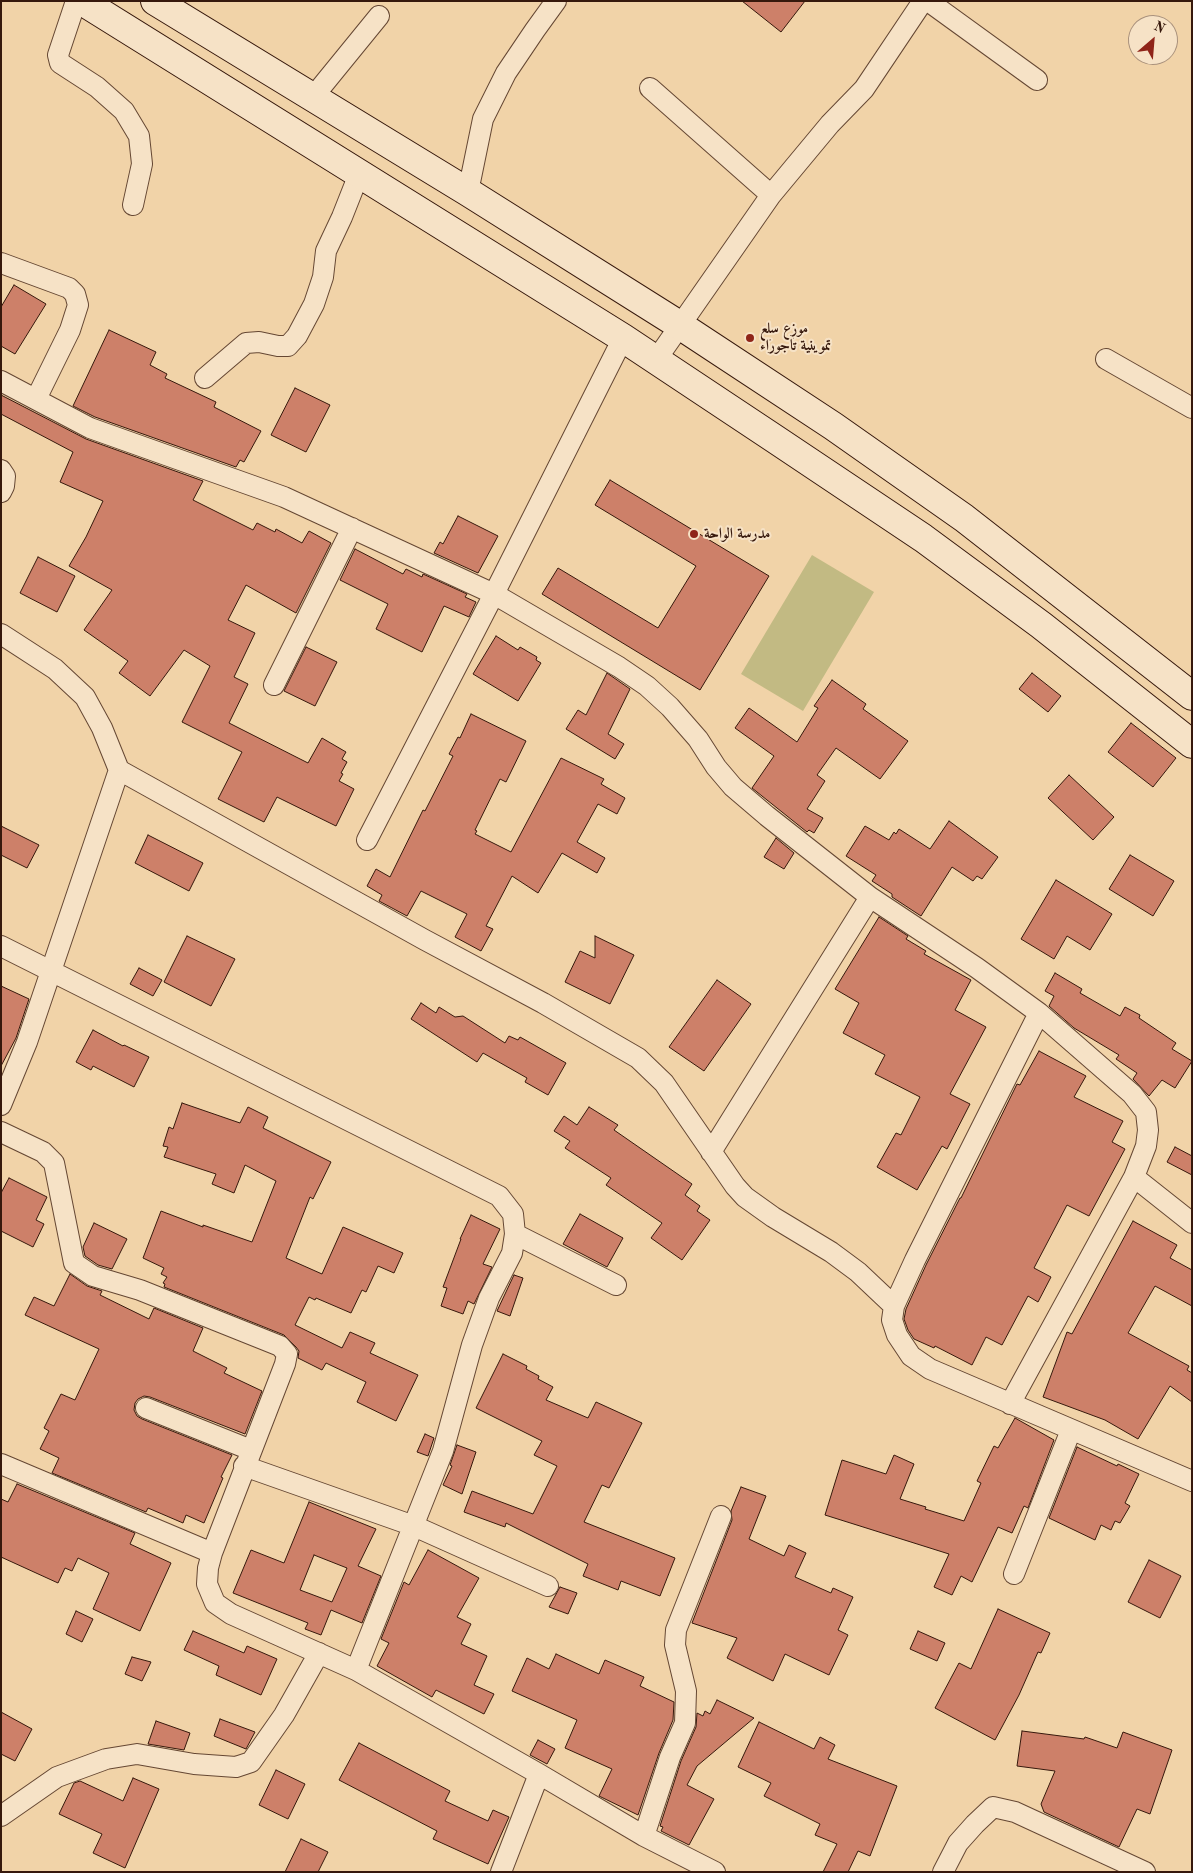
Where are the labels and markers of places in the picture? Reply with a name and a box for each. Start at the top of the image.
place label: موزع سلع تموينية تاجوراء [760,320,831,355]
marker: موزع سلع تموينية تاجوراء [744,332,756,344]
place label: مدرسة الواحة [704,525,770,543]
marker: مدرسة الواحة [688,528,700,540]

